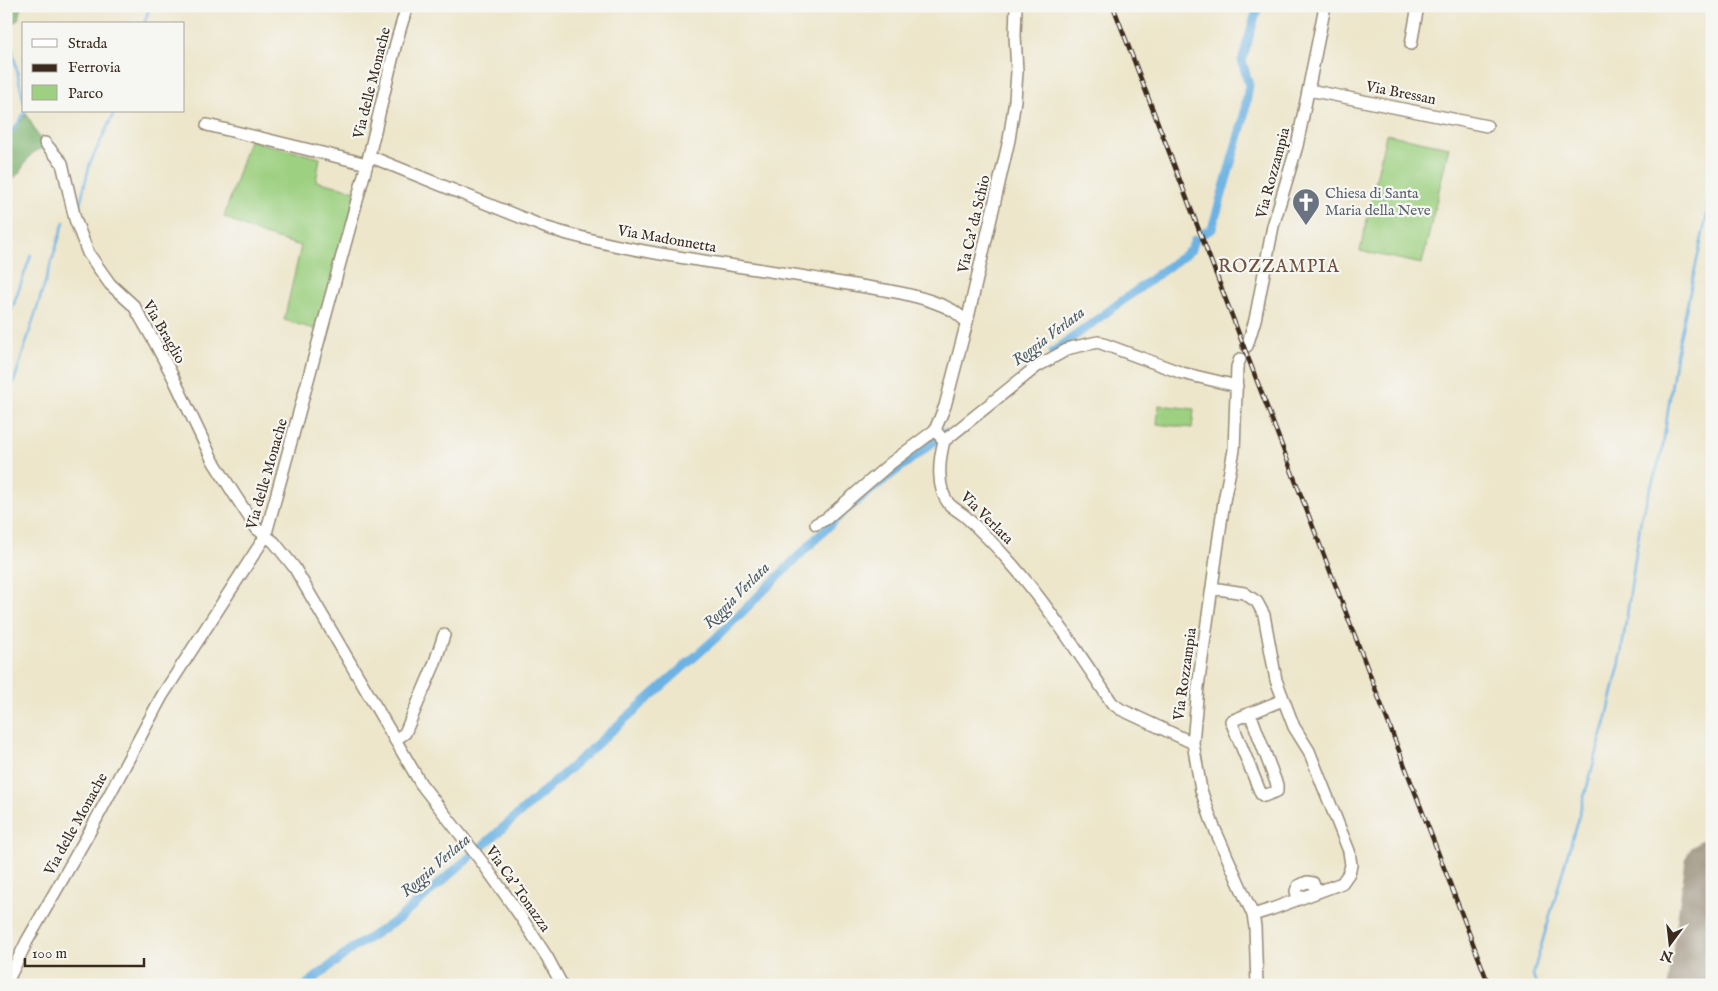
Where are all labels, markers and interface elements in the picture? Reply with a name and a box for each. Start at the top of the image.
legend [22,22,185,112]
street label: Via delle Monache [349,25,395,142]
text: Strada [68,34,108,53]
text: Ferrovia [68,58,121,77]
street label: Via Bressan [1363,77,1438,109]
text: Parco [68,84,103,103]
street label: Via Rozzampia [1251,125,1294,222]
street label: Via Ca' da Schio [953,173,995,276]
place label: Chiesa di Santa Maria della Neve [1325,184,1431,220]
church icon: Chiesa di Santa Maria della Neve [1291,187,1321,226]
street label: Via Madonnetta [615,221,718,257]
district label: ROZZAMPIA [1218,256,1340,279]
street label: Via Braglio [138,296,190,367]
water label: Roggia Verlata [1009,303,1089,371]
street label: Via delle Monache [242,416,292,533]
street label: Via Verlata [956,487,1018,549]
water label: Roggia Verlata [700,559,774,633]
street label: Via Rozzampia [1169,626,1201,723]
street label: Via delle Monache [39,769,112,880]
water label: Roggia Verlata [397,830,475,902]
street label: Via Ca' Tonazza [481,842,555,936]
north arrow [1646,918,1696,968]
scale bar [25,936,144,968]
text: 100 m [32,944,68,963]
text: N [1659,945,1676,966]

